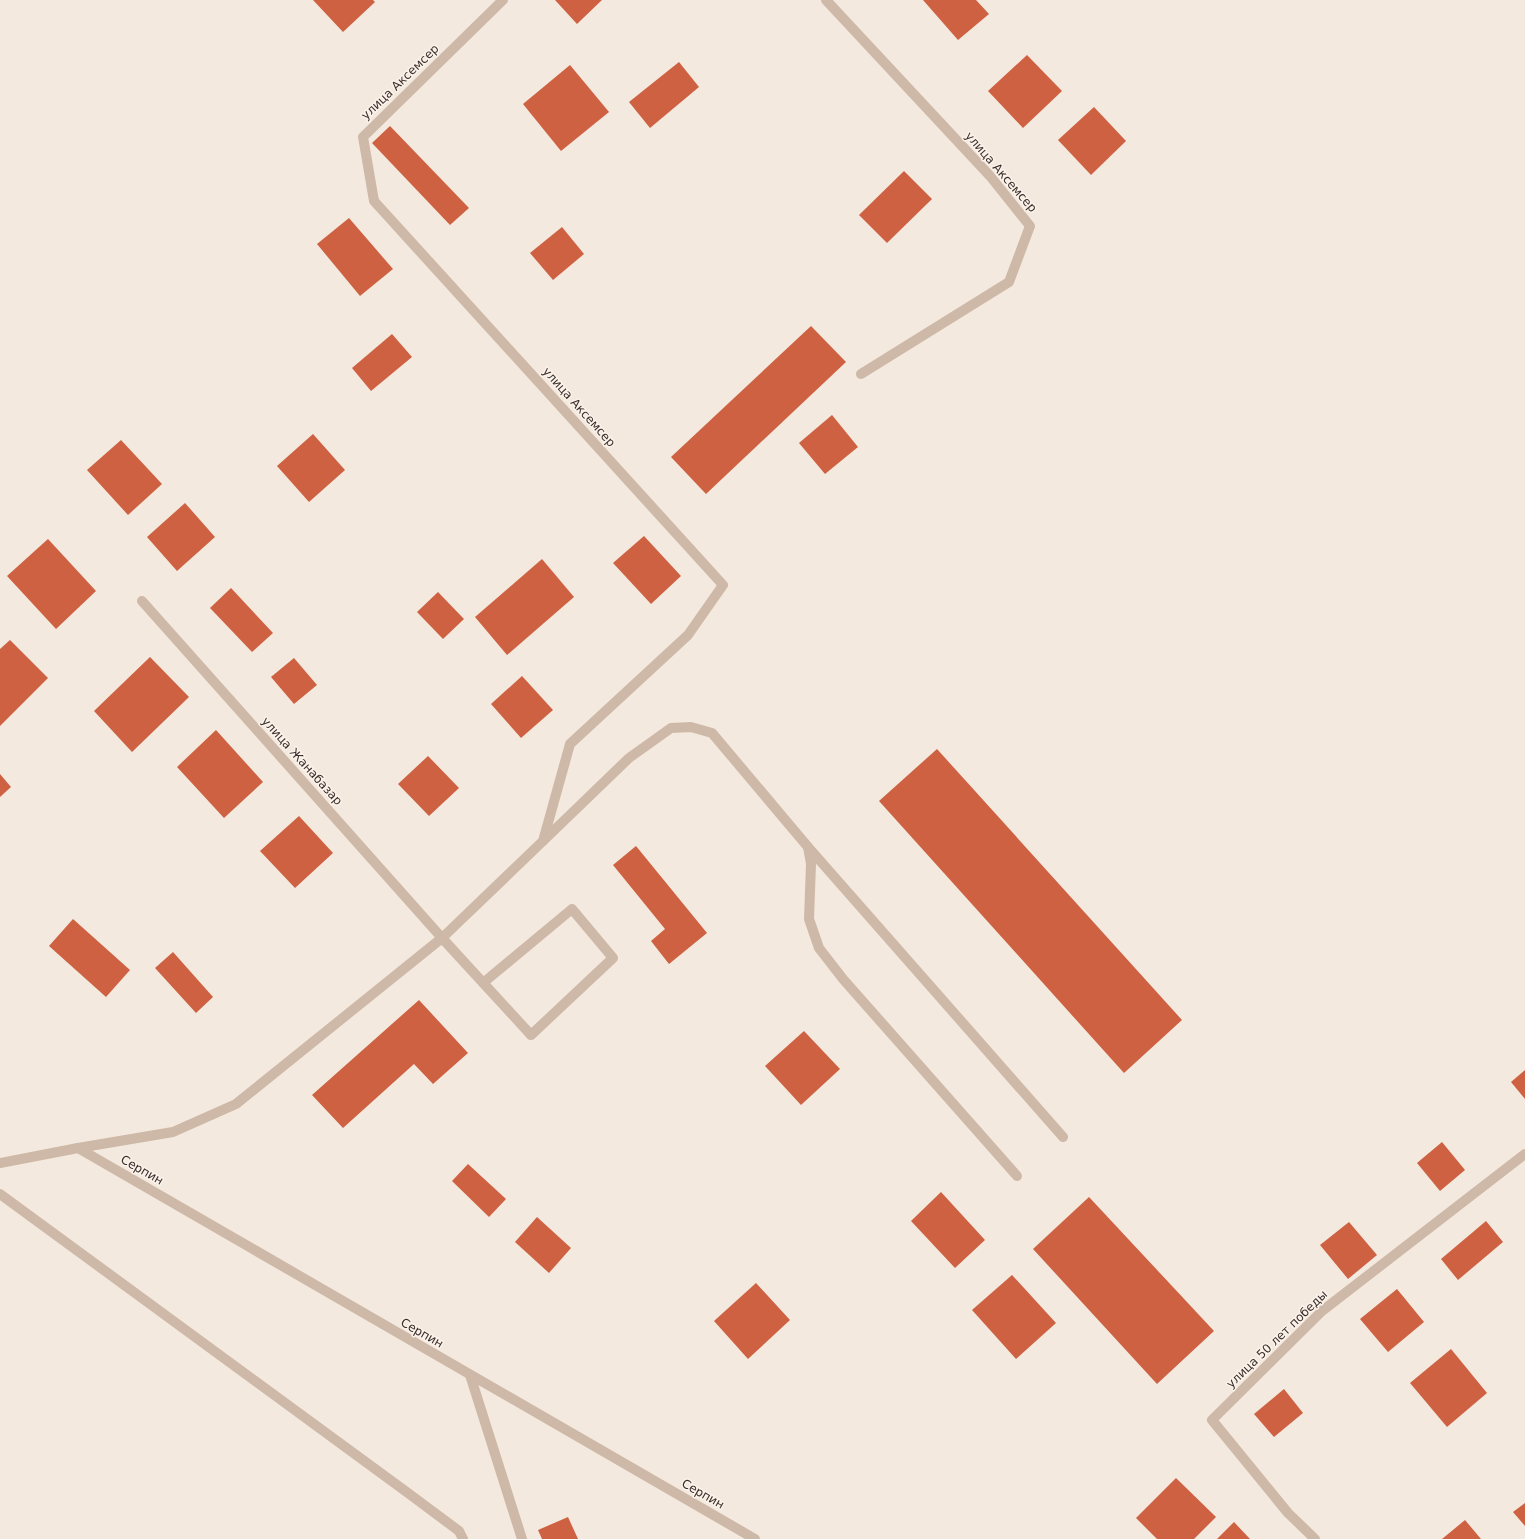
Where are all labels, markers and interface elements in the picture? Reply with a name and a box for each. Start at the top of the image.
street label: улица Аксемсер [358,42,442,122]
street label: улица Аксемсер [962,129,1040,215]
street label: улица Аксемсер [540,364,618,450]
street label: улица Жанабазар [259,714,345,808]
street label: Серпин [118,1152,166,1188]
street label: улица 50 лет победы [1224,1287,1330,1391]
street label: Серпин [398,1315,446,1351]
street label: Серпин [679,1476,727,1512]

